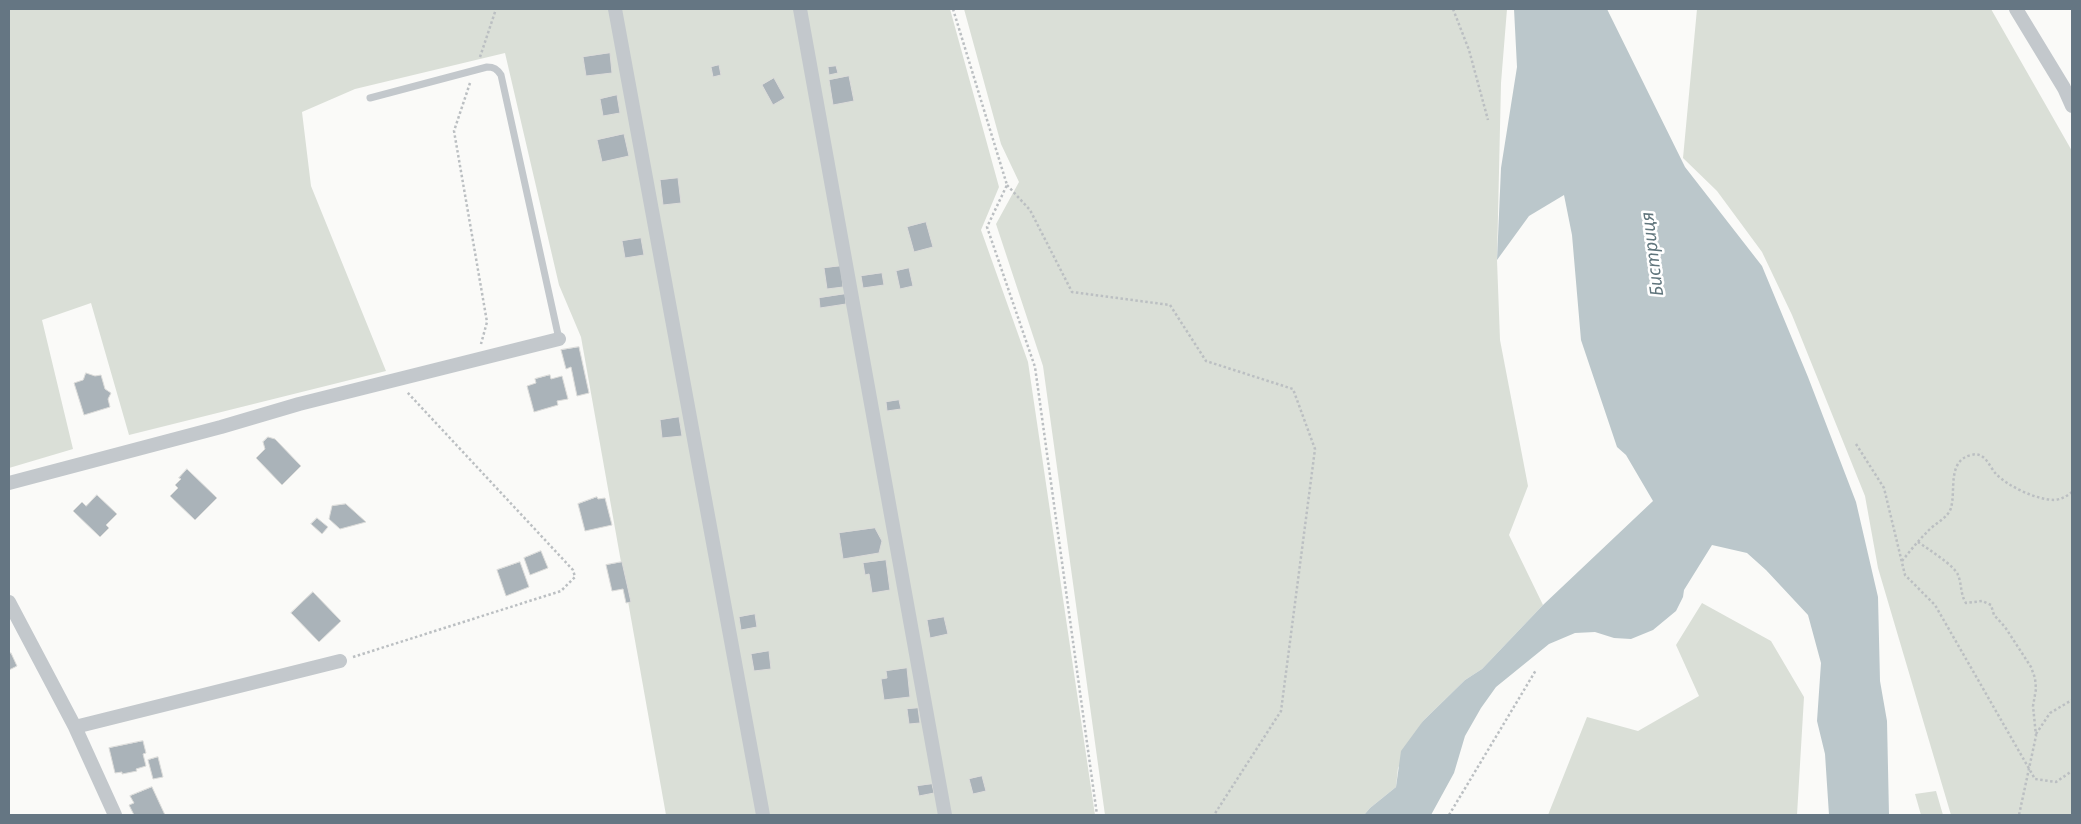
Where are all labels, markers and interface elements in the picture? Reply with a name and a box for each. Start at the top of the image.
water label: Бистриця [1637,211,1669,297]

